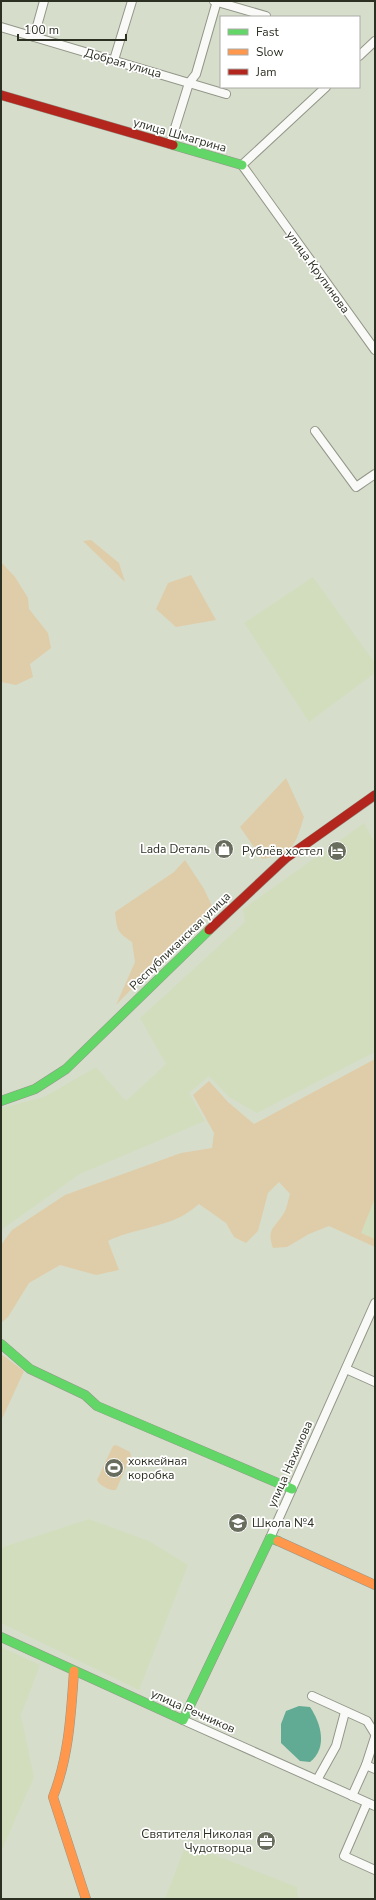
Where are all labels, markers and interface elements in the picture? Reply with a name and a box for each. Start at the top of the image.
scale bar [18,16,126,42]
legend [220,16,360,88]
text: 100 m [24,22,59,38]
text: Fast [256,24,279,40]
street label: Добрая улица [83,44,163,82]
text: Slow [256,44,284,60]
text: Jam [255,64,277,80]
street label: улица Шмагрина [131,114,229,156]
street label: улица Крупинова [283,227,353,317]
shop icon: Lada Dеталь [213,838,235,860]
hotel icon: Рублёв хостел [326,840,348,862]
place label: Lada Dеталь [140,841,210,857]
place label: Рублёв хостел [242,843,323,859]
street label: Республиканская улица [126,888,234,994]
street label: улица Нахимова [264,1418,316,1510]
place label: хоккейная коробка [128,1453,187,1483]
sports icon: хоккейная коробка [103,1457,125,1479]
school or university icon: Школа №4 [227,1512,249,1534]
place label: Школа №4 [252,1515,314,1531]
street label: улица Речников [148,1685,238,1737]
place label: Святителя Николая Чудотворца [141,1826,252,1856]
office icon: Святителя Николая Чудотворца [255,1830,277,1852]

